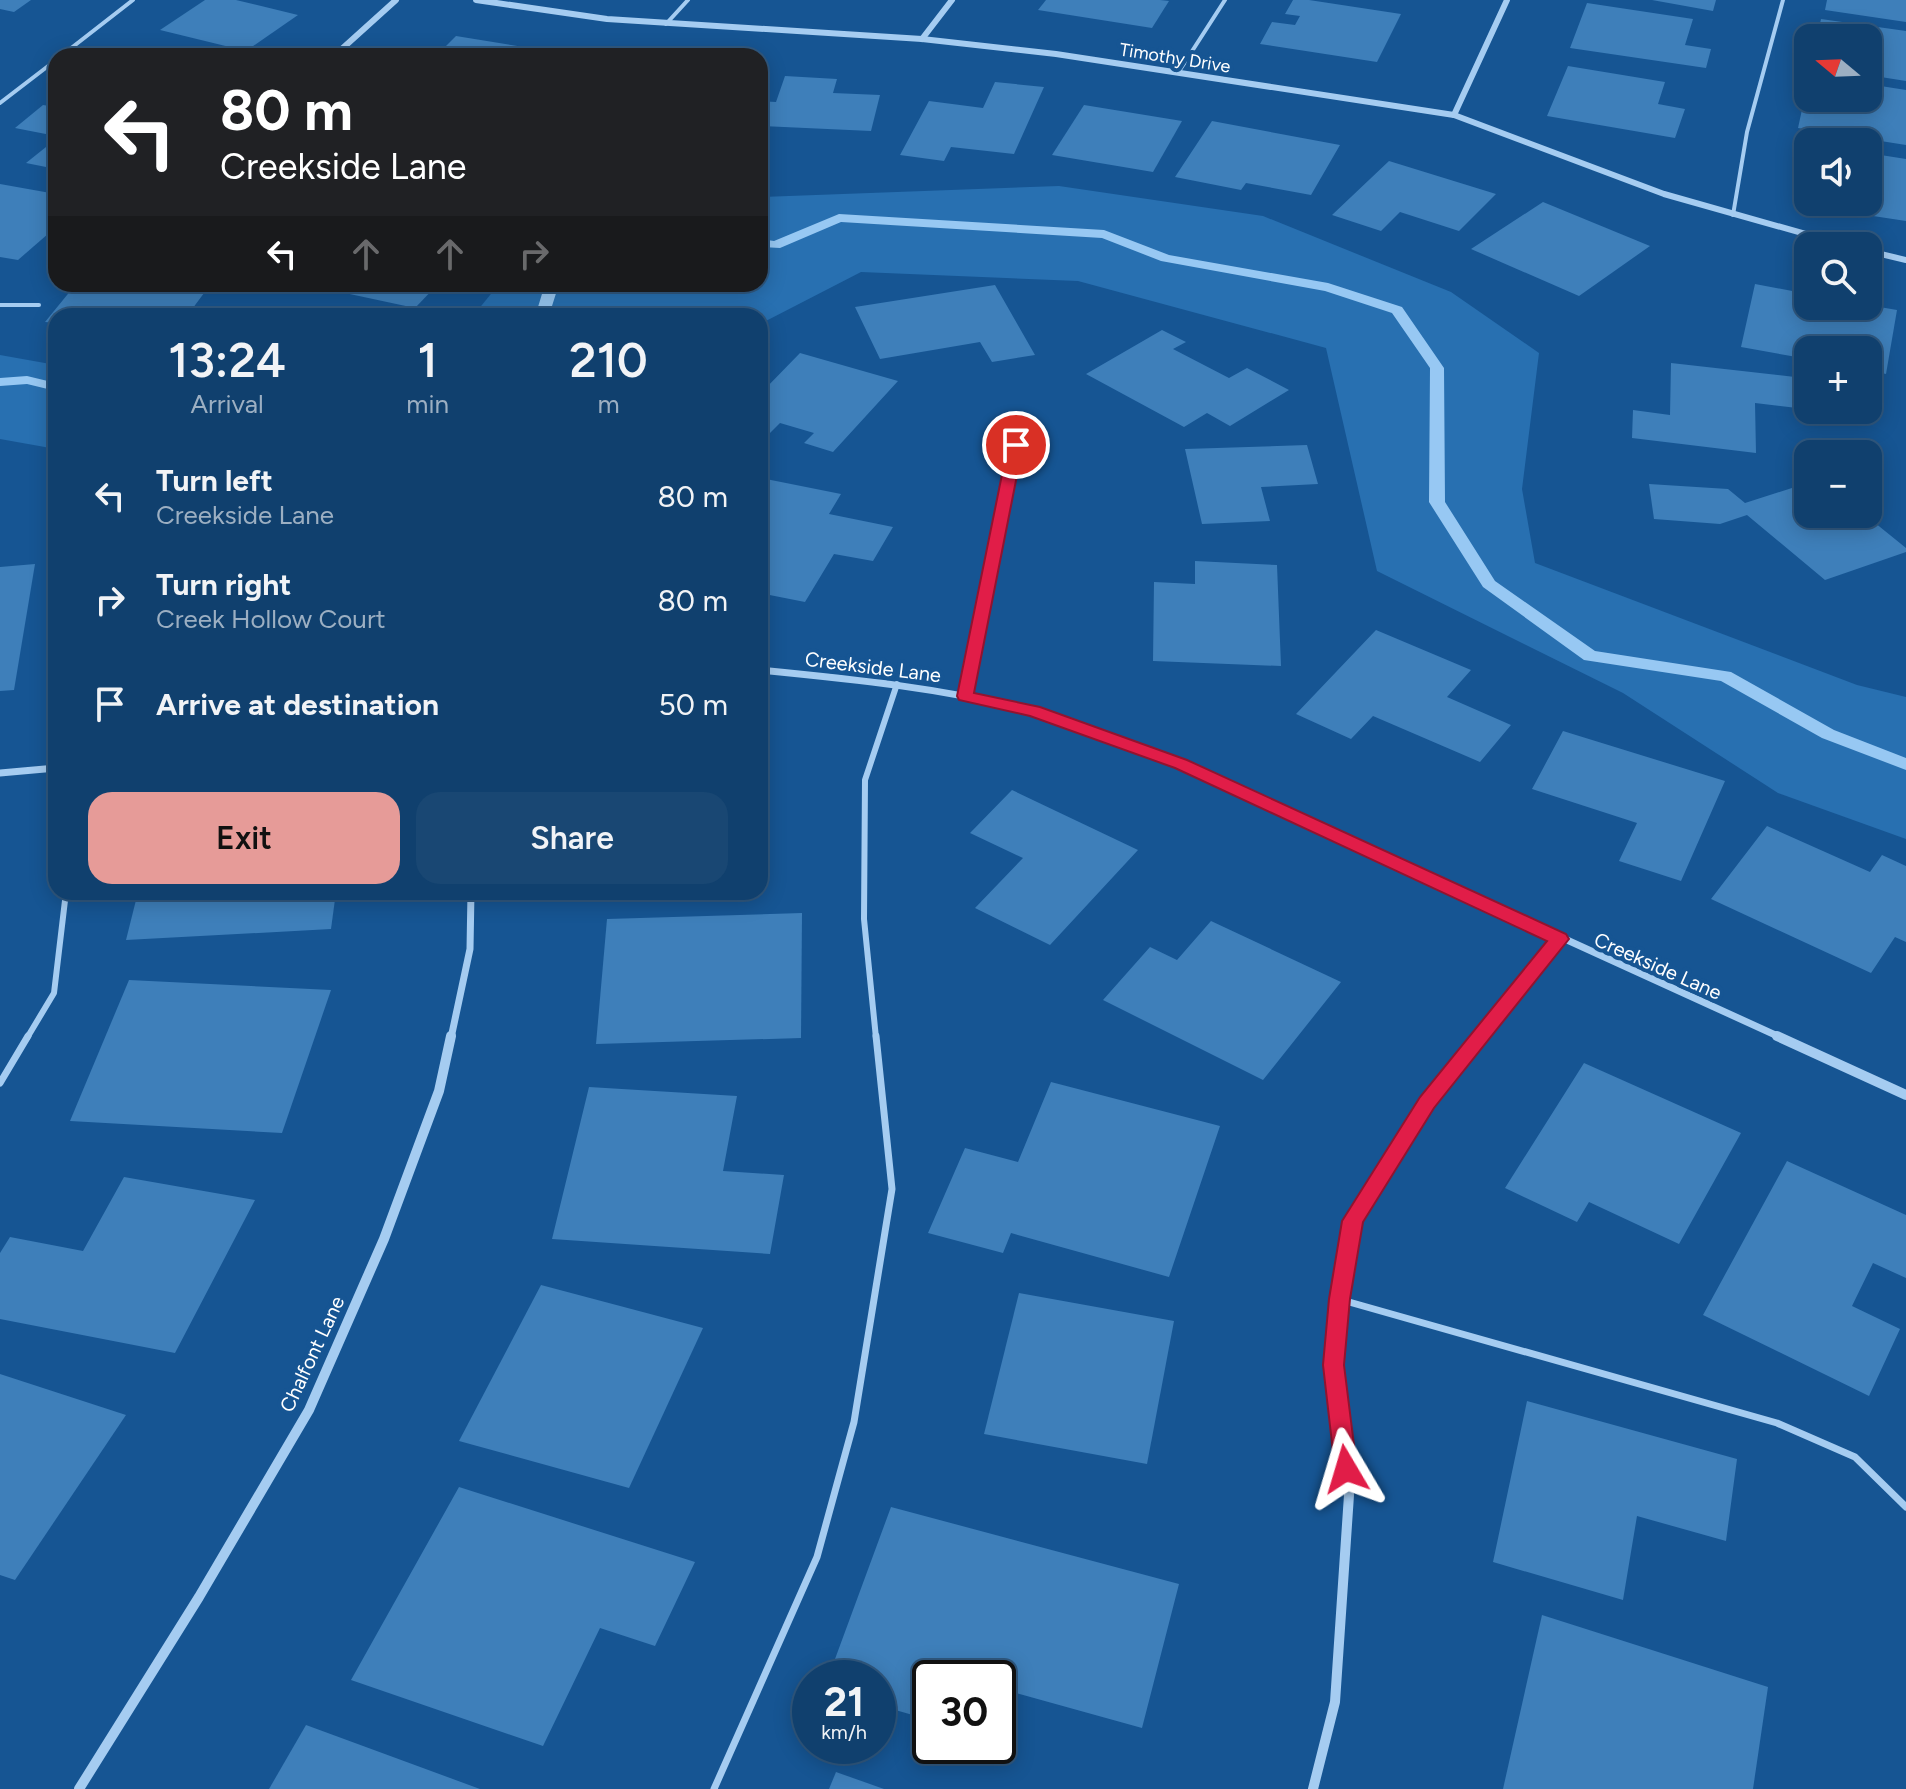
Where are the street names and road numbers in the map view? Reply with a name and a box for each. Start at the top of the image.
street label: Timothy Drive [1118,38,1232,78]
street label: Creekside Lane [804,647,942,687]
street label: Creekside Lane [1591,927,1725,1005]
street label: Chalfont Lane [275,1292,349,1416]

